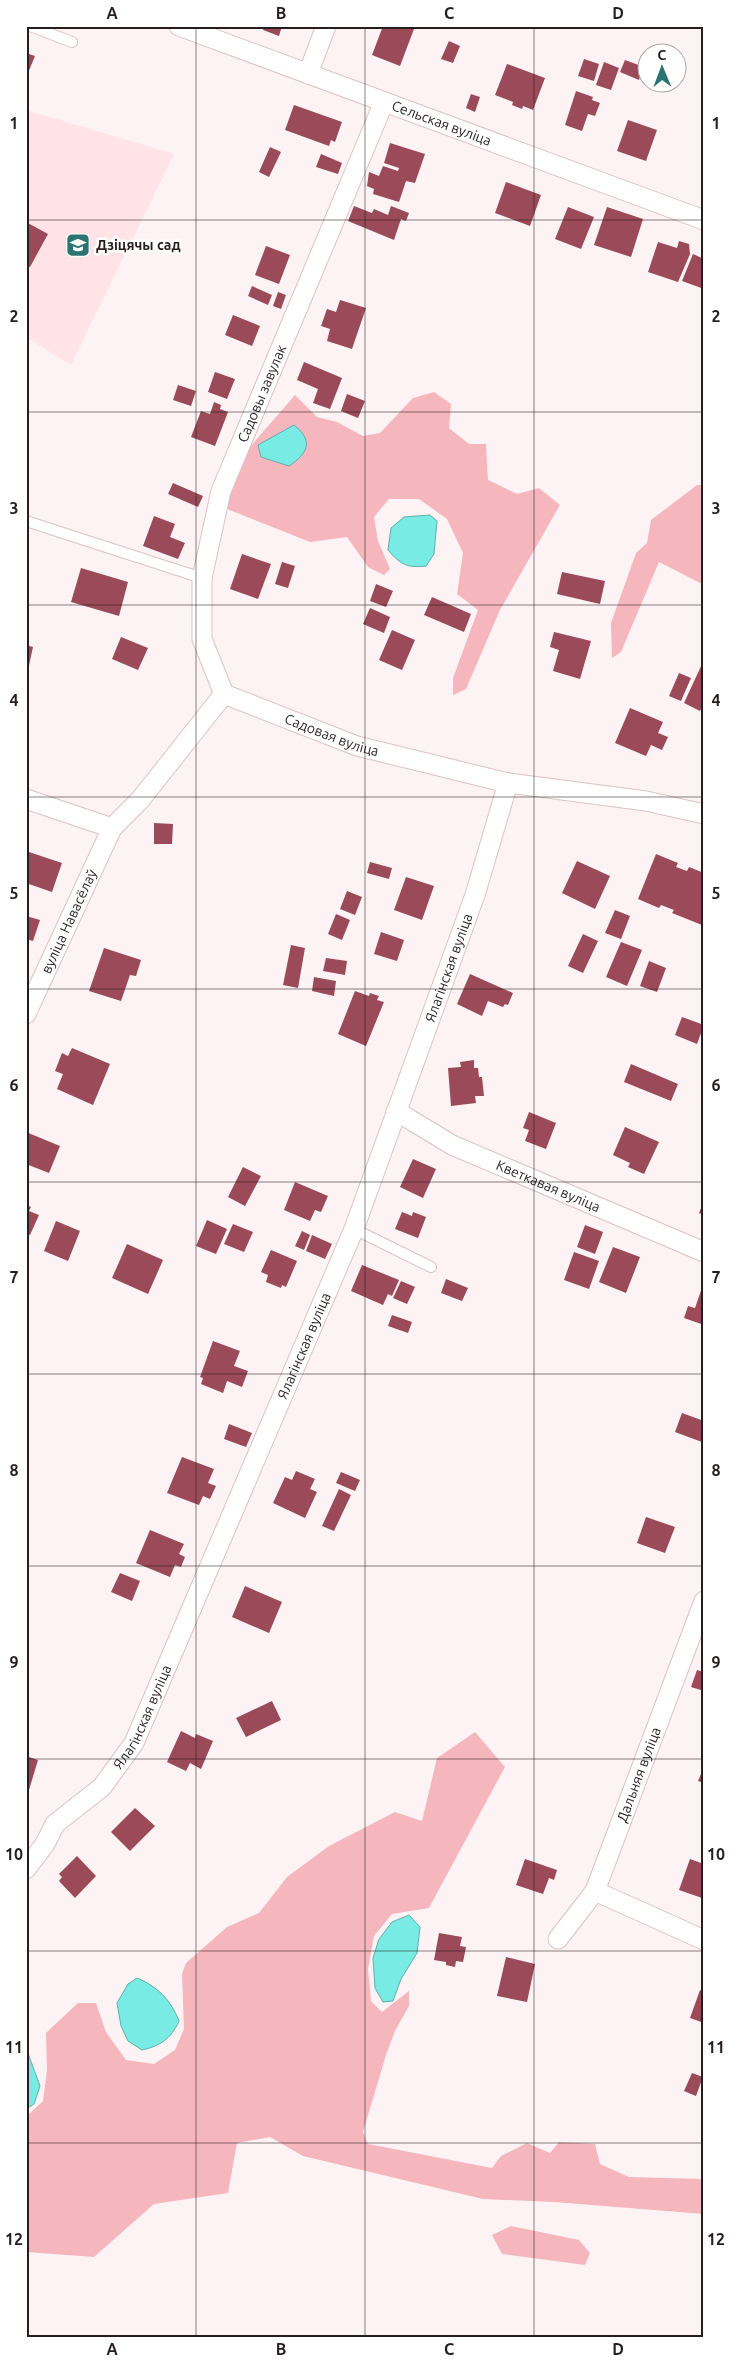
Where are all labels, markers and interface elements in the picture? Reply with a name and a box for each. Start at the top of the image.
text: A [106,4,118,22]
text: B [276,4,286,22]
text: C [444,4,454,22]
text: D [612,4,624,22]
north arrow [638,42,688,92]
text: С [657,47,666,63]
street label: Сельская вуліца [390,97,494,149]
text: 1 [9,114,19,132]
text: 1 [711,114,721,132]
school or university icon: Дзіцячы сад [65,232,91,258]
place label: Дзіцячы сад [96,237,181,253]
text: 2 [9,307,19,325]
text: 2 [711,307,721,325]
street label: Садовы завулак [234,342,289,445]
text: 3 [9,499,19,517]
text: 3 [711,499,721,517]
text: 4 [9,691,19,709]
text: 4 [711,691,721,709]
street label: Садовая вуліца [282,711,380,759]
street label: вуліца Навасёлаў [38,867,100,976]
text: 5 [9,884,19,902]
text: 5 [711,884,721,902]
street label: Ялагінская вуліца [422,911,476,1024]
text: 6 [9,1076,19,1094]
text: 6 [711,1076,721,1094]
street label: Кветкавая вуліца [494,1157,603,1215]
text: 7 [9,1268,19,1286]
text: 7 [711,1268,721,1286]
street label: Ялагінская вуліца [274,1290,334,1402]
text: 8 [9,1461,19,1479]
text: 8 [711,1461,721,1479]
text: 9 [9,1653,19,1671]
text: 9 [711,1653,721,1671]
street label: Ялагінская вуліца [110,1662,174,1772]
street label: Дальняя вуліца [614,1725,664,1824]
text: 10 [5,1845,23,1863]
text: 10 [707,1845,725,1863]
text: 11 [5,2038,23,2056]
text: 11 [707,2038,725,2056]
text: 12 [5,2230,23,2248]
text: 12 [707,2230,725,2248]
text: A [106,2340,118,2358]
text: B [276,2340,286,2358]
text: C [444,2340,454,2358]
text: D [612,2340,624,2358]

